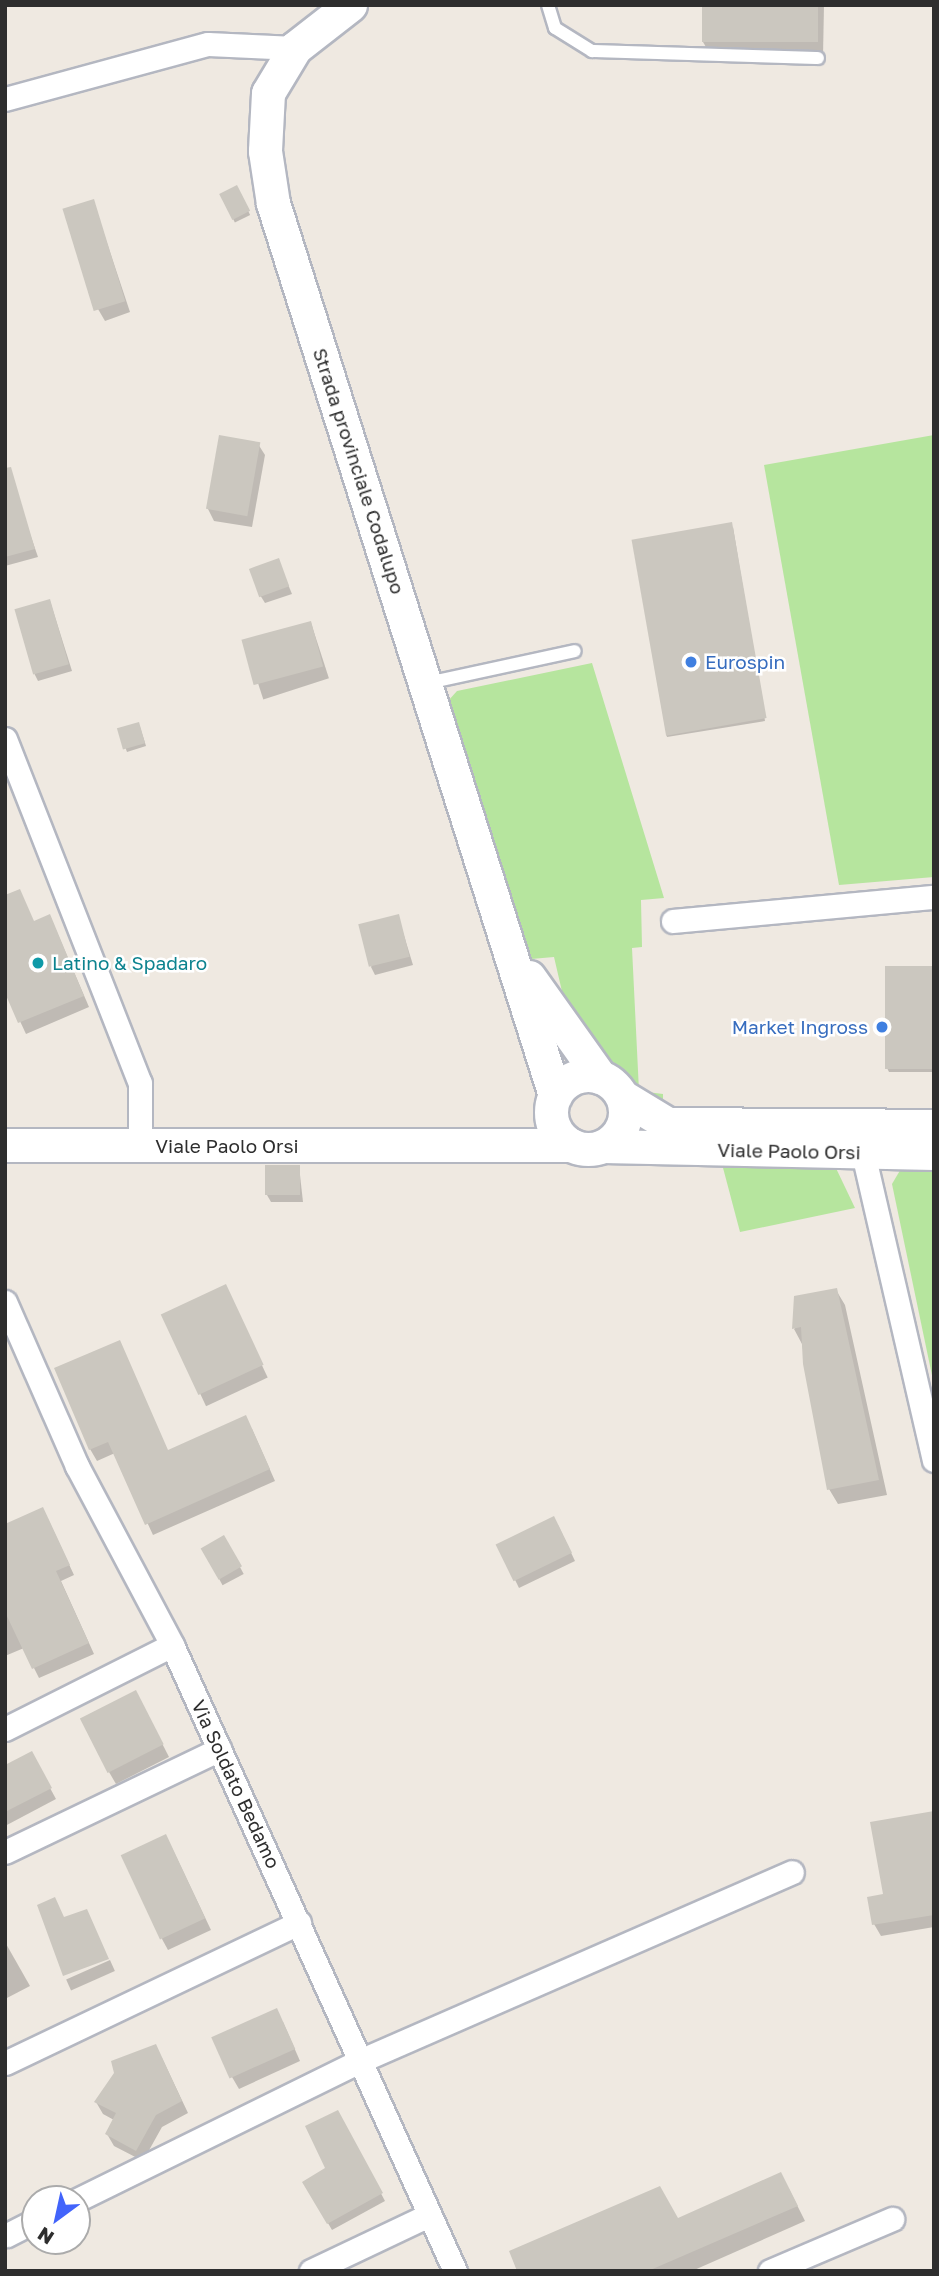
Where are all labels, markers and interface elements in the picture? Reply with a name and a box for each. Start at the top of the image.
street label: Strada provinciale Codalupo [308,345,410,597]
place label: Eurospin [705,651,785,673]
marker: Eurospin [683,654,699,670]
place label: Latino & Spadaro [52,952,207,974]
marker: Latino & Spadaro [30,955,46,971]
place label: Market Ingross [732,1016,868,1038]
marker: Market Ingross [874,1019,890,1035]
street label: Viale Paolo Orsi [155,1135,299,1157]
street label: Viale Paolo Orsi [717,1138,861,1164]
street label: Via Soldato Bedamo [187,1696,285,1872]
north arrow [21,2185,91,2255]
text: N [33,2223,58,2250]

